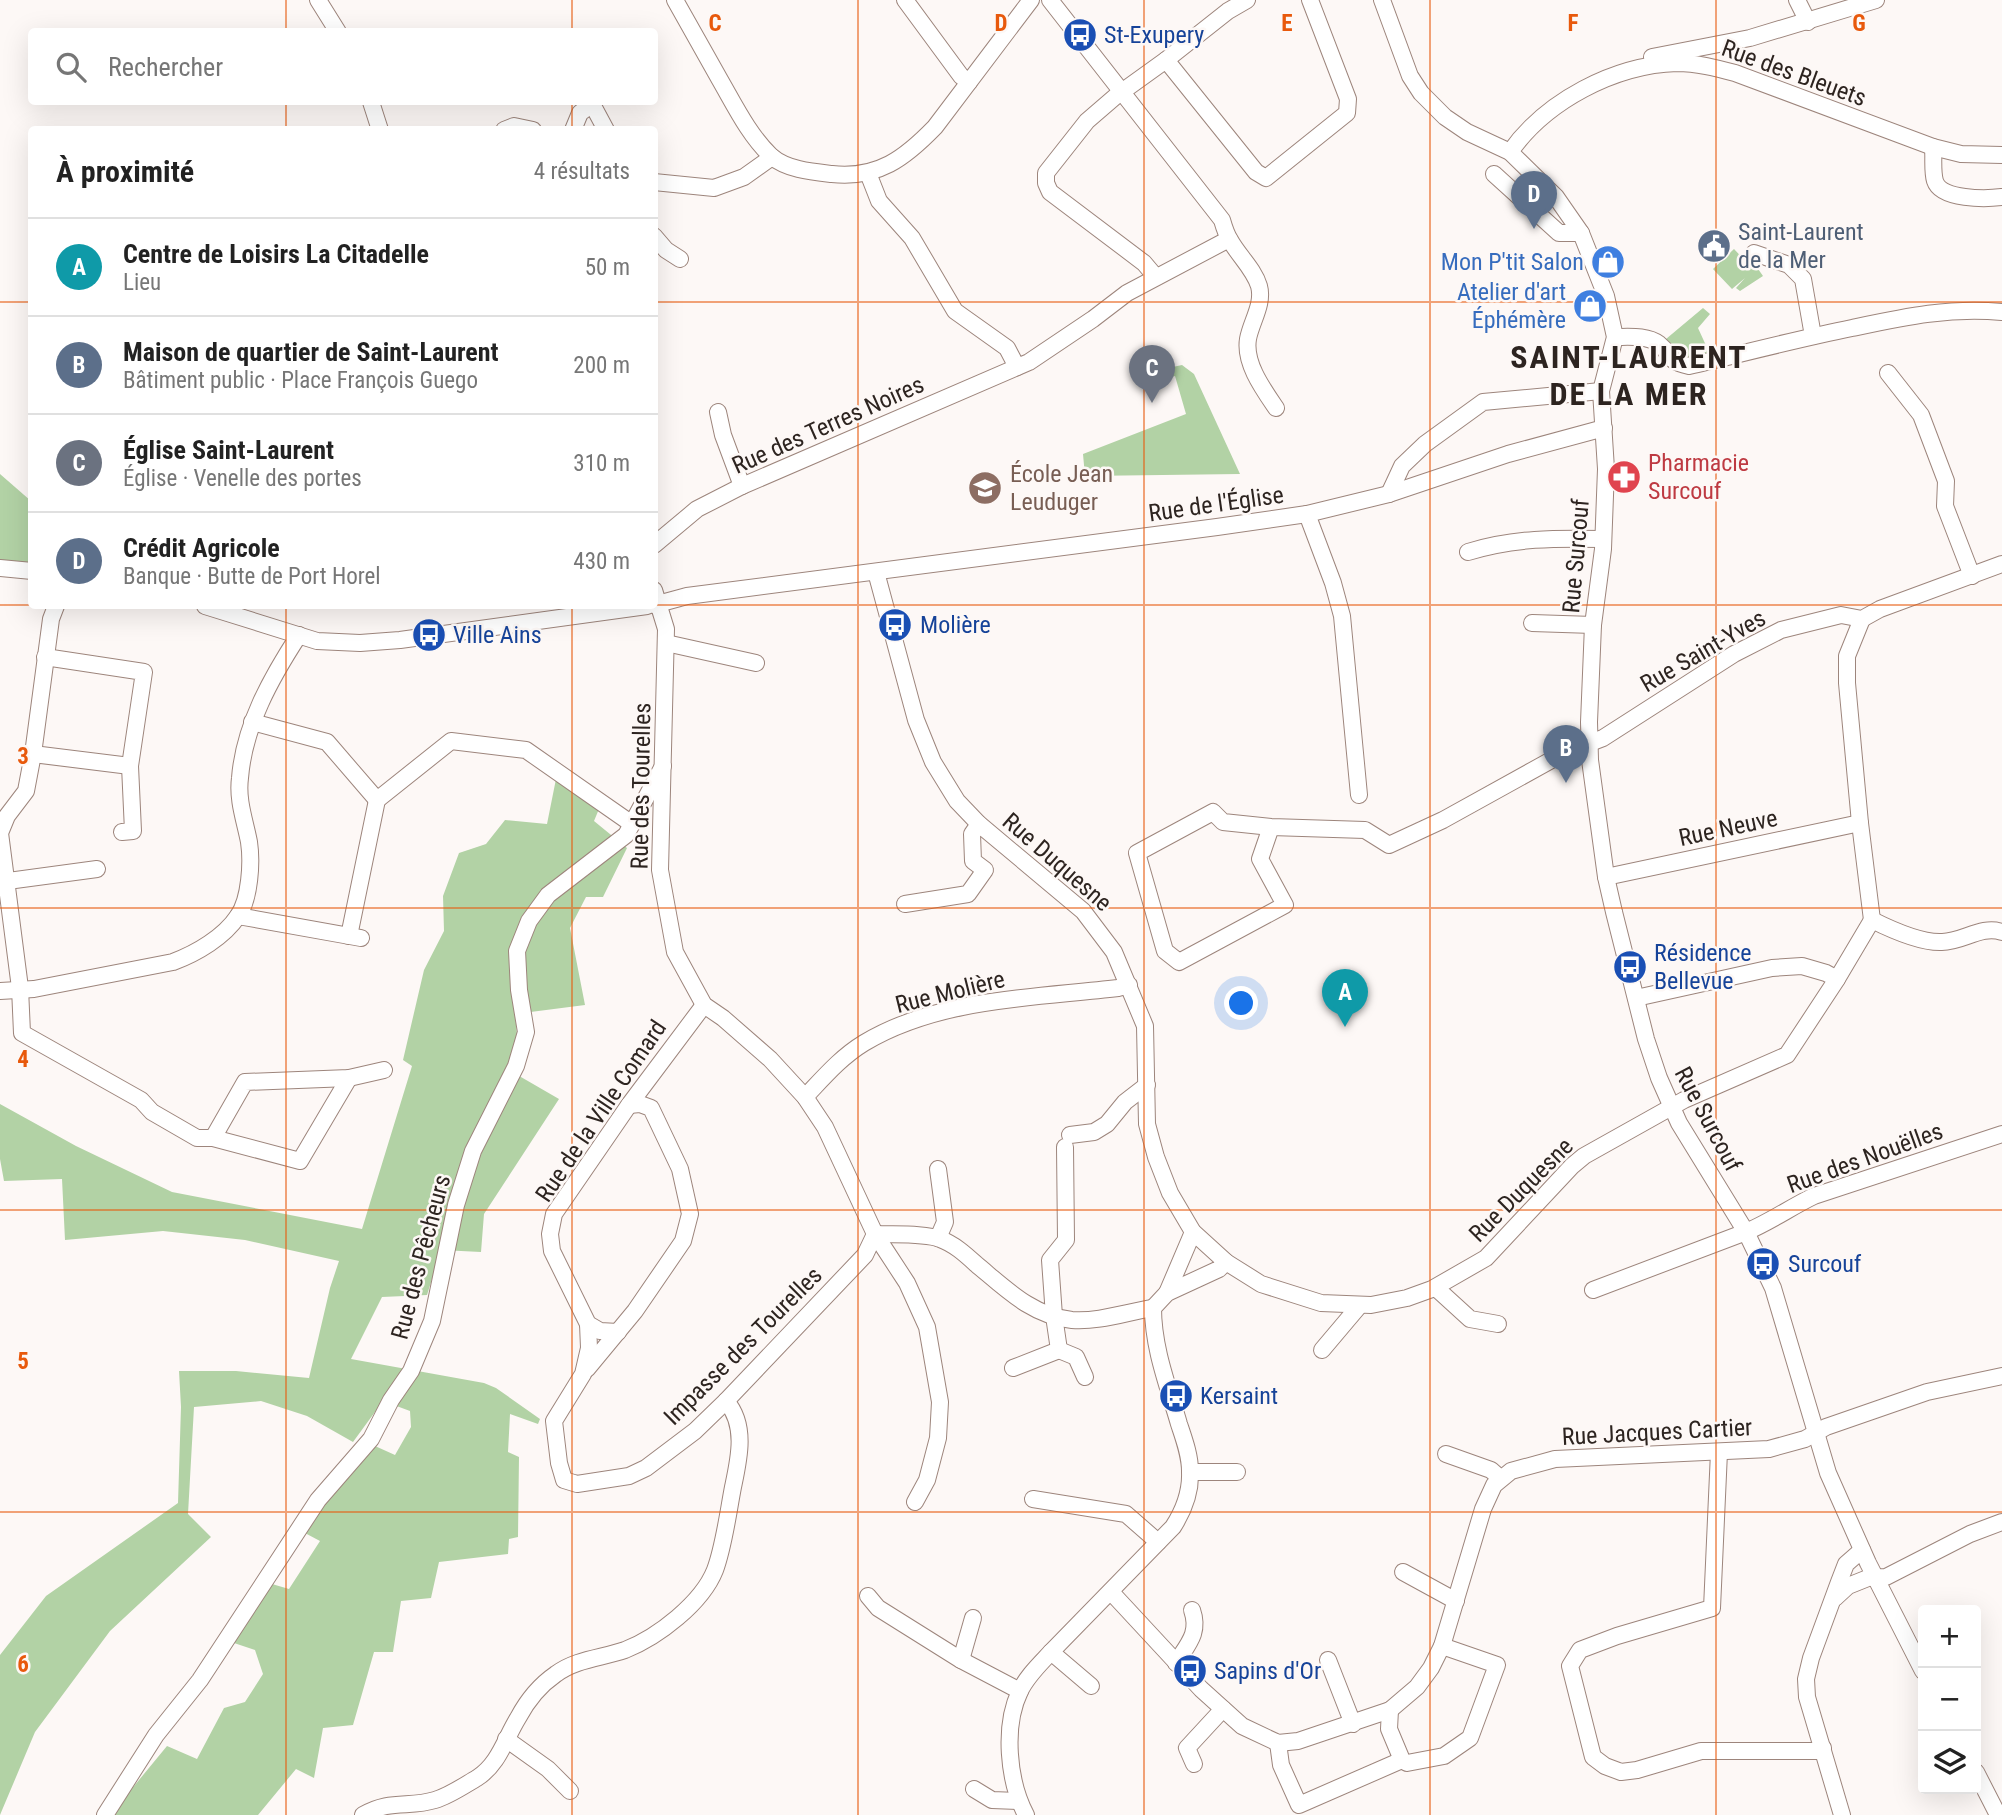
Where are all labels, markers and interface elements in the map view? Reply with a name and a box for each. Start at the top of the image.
text: C [708,10,722,37]
text: D [995,10,1008,37]
text: E [1281,10,1293,37]
text: F [1568,10,1579,37]
text: G [1852,10,1866,37]
bus stop icon: St-Exupery [1061,16,1099,54]
place label: St-Exupery [1104,21,1204,49]
search box [28,28,658,105]
street label: Rue des Bleuets [1718,34,1870,112]
icon: search [52,48,90,86]
text: Rechercher [108,52,223,82]
text: À proximité [56,154,194,189]
text: 4 résultats [534,158,630,185]
pin: D [1511,171,1557,229]
place label: Saint-Laurent de la Mer [1738,218,1864,274]
public building icon: Saint-Laurent de la Mer [1695,227,1733,265]
text: Centre de Loisirs La Citadelle [123,239,429,269]
shop icon: Mon P'tit Salon [1589,243,1627,281]
place label: Mon P'tit Salon [1441,248,1584,276]
text: A [72,254,86,281]
text: 50 m [585,254,630,281]
text: Lieu [123,269,161,296]
place label: Atelier d'art Éphémère [1457,278,1566,334]
shop icon: Atelier d'art Éphémère [1571,287,1609,325]
text: Maison de quartier de Saint-Laurent [123,337,499,367]
district label: SAINT-LAURENT DE LA MER [1510,338,1748,413]
pin: C [1129,345,1175,403]
text: B [73,352,85,379]
text: 200 m [573,352,630,379]
text: Bâtiment public · Place François Guego [123,367,478,394]
street label: Rue des Terres Noires [728,370,928,480]
text: Église Saint-Laurent [123,435,334,465]
place label: Pharmacie Surcouf [1648,449,1749,505]
text: C [72,450,86,477]
text: 310 m [573,450,630,477]
pharmacy icon: Pharmacie Surcouf [1605,458,1643,496]
place label: École Jean Leuduger [1010,460,1113,516]
text: Église · Venelle des portes [123,465,362,492]
school or university icon: École Jean Leuduger [966,469,1004,507]
street label: Rue de l'Église [1147,481,1285,527]
street label: Rue Surcouf [1557,497,1595,614]
text: Crédit Agricole [123,533,280,563]
text: D [73,548,86,575]
text: 430 m [573,548,630,575]
text: Banque · Butte de Port Horel [123,563,381,590]
street label: Rue Saint-Yves [1635,604,1771,698]
bus stop icon: Molière [876,606,914,644]
place label: Molière [920,611,991,639]
bus stop icon: Ville Ains [410,616,448,654]
place label: Ville Ains [453,621,542,649]
street label: Rue des Tourelles [626,702,656,870]
pin: B [1543,725,1589,783]
text: 3 [17,743,29,770]
street label: Rue Neuve [1676,804,1780,852]
street label: Rue Duquesne [997,807,1117,917]
place label: Résidence Bellevue [1654,939,1752,995]
bus stop icon: Résidence Bellevue [1611,948,1649,986]
street label: Rue Molière [892,965,1008,1019]
pin: A [1322,969,1368,1027]
your location [1224,986,1258,1020]
street label: Rue de la Ville Comard [530,1015,672,1207]
text: 4 [17,1046,29,1073]
street label: Rue Surcouf [1669,1062,1747,1177]
street label: Rue des Nouëlles [1783,1117,1947,1199]
street label: Rue Duquesne [1463,1132,1579,1248]
street label: Rue des Pêcheurs [386,1172,456,1342]
bus stop icon: Surcouf [1744,1245,1782,1283]
place label: Surcouf [1788,1250,1862,1278]
street label: Impasse des Tourelles [658,1261,828,1431]
text: 5 [17,1348,29,1375]
bus stop icon: Kersaint [1157,1377,1195,1415]
place label: Kersaint [1200,1382,1278,1410]
street label: Rue Jacques Cartier [1561,1413,1753,1451]
map controls [1918,1605,1981,1794]
button: + [1918,1605,1981,1668]
text: 6 [17,1651,29,1678]
bus stop icon: Sapins d'Or [1171,1652,1209,1690]
place label: Sapins d'Or [1214,1657,1321,1685]
button: − [1918,1668,1981,1731]
button: layers [1918,1731,1981,1794]

